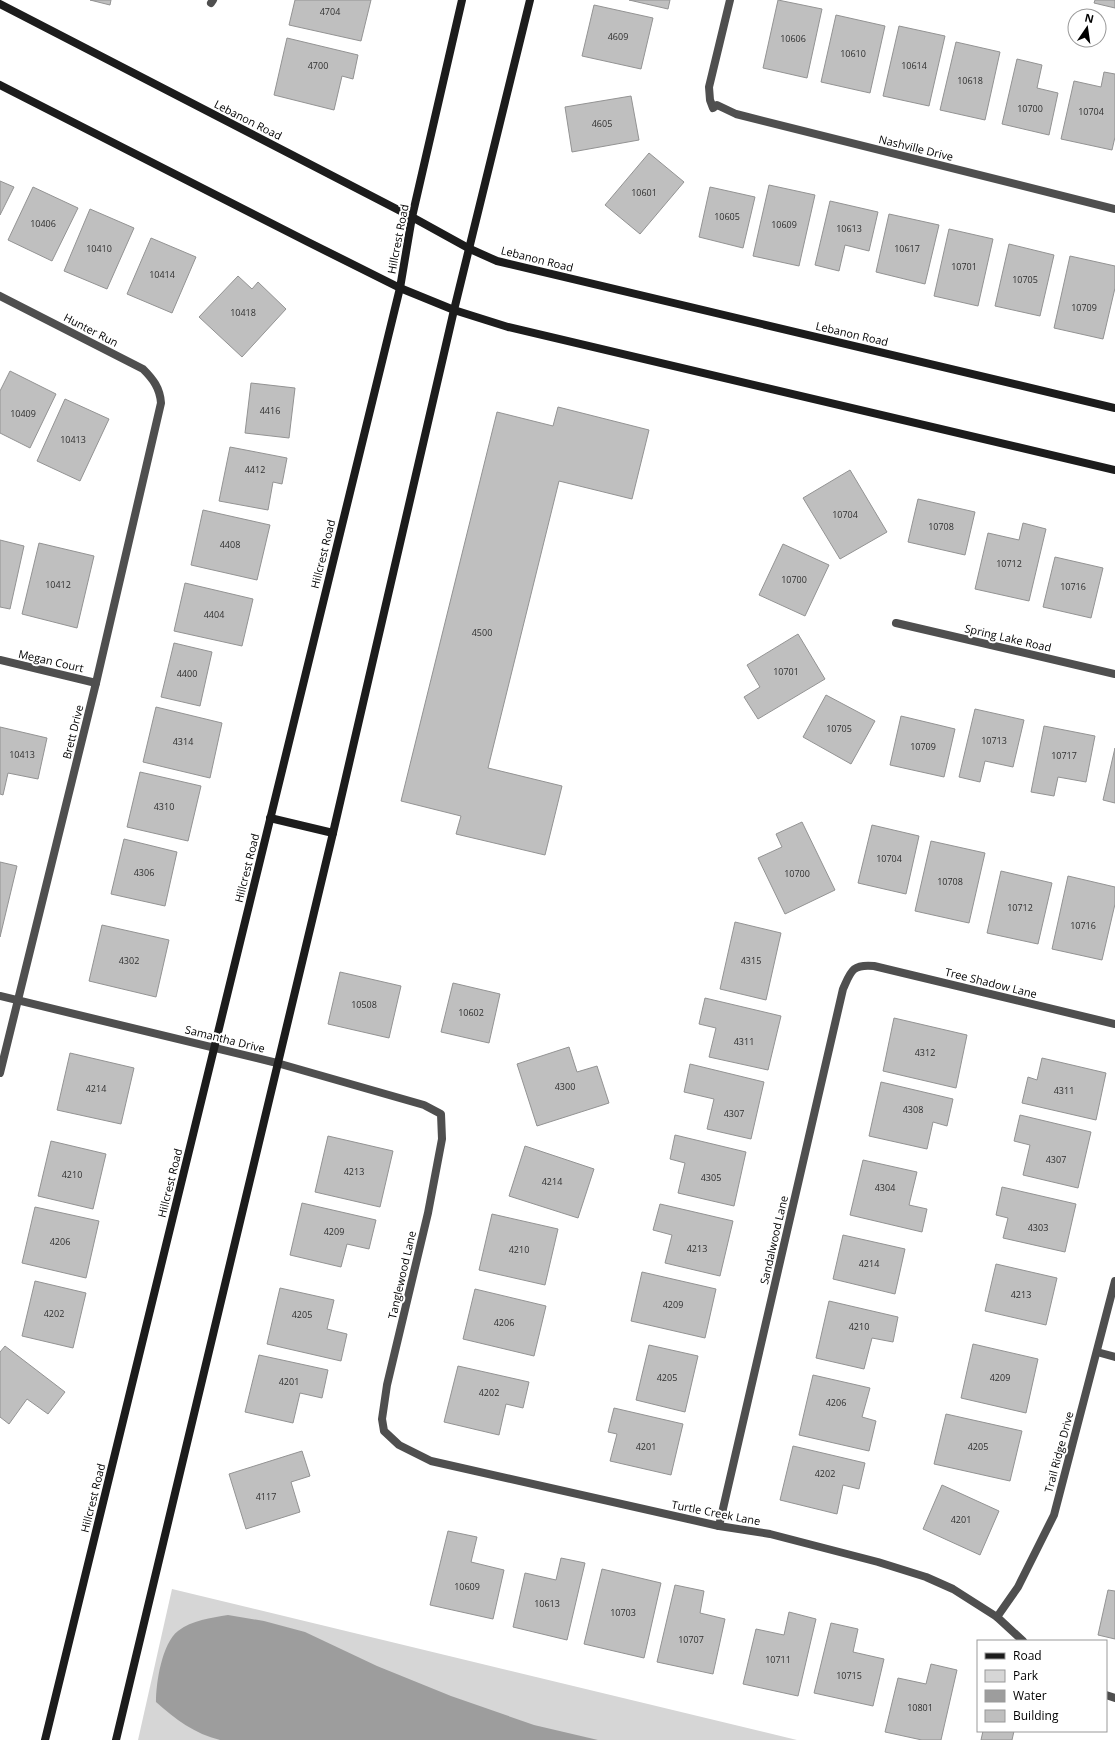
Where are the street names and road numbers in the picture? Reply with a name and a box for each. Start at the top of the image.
street label: Lebanon Road [212,96,285,143]
street label: Nashville Drive [877,131,955,164]
street label: Hillcrest Road [383,203,412,275]
street label: Lebanon Road [499,242,575,275]
street label: Hunter Run [61,309,121,350]
street label: Lebanon Road [814,318,890,349]
street label: Hillcrest Road [307,518,338,590]
street label: Spring Lake Road [963,620,1053,655]
street label: Megan Court [17,646,85,675]
street label: Brett Drive [59,703,86,761]
street label: Hillcrest Road [231,832,262,904]
street label: Tree Shadow Lane [944,964,1039,1001]
street label: Samantha Drive [184,1021,267,1056]
street label: Hillcrest Road [154,1147,185,1219]
street label: Sandalwood Lane [756,1194,791,1286]
street label: Tanglewood Lane [384,1229,419,1320]
street label: Trail Ridge Drive [1040,1410,1077,1494]
street label: Hillcrest Road [77,1462,108,1534]
street label: Turtle Creek Lane [670,1497,762,1528]

